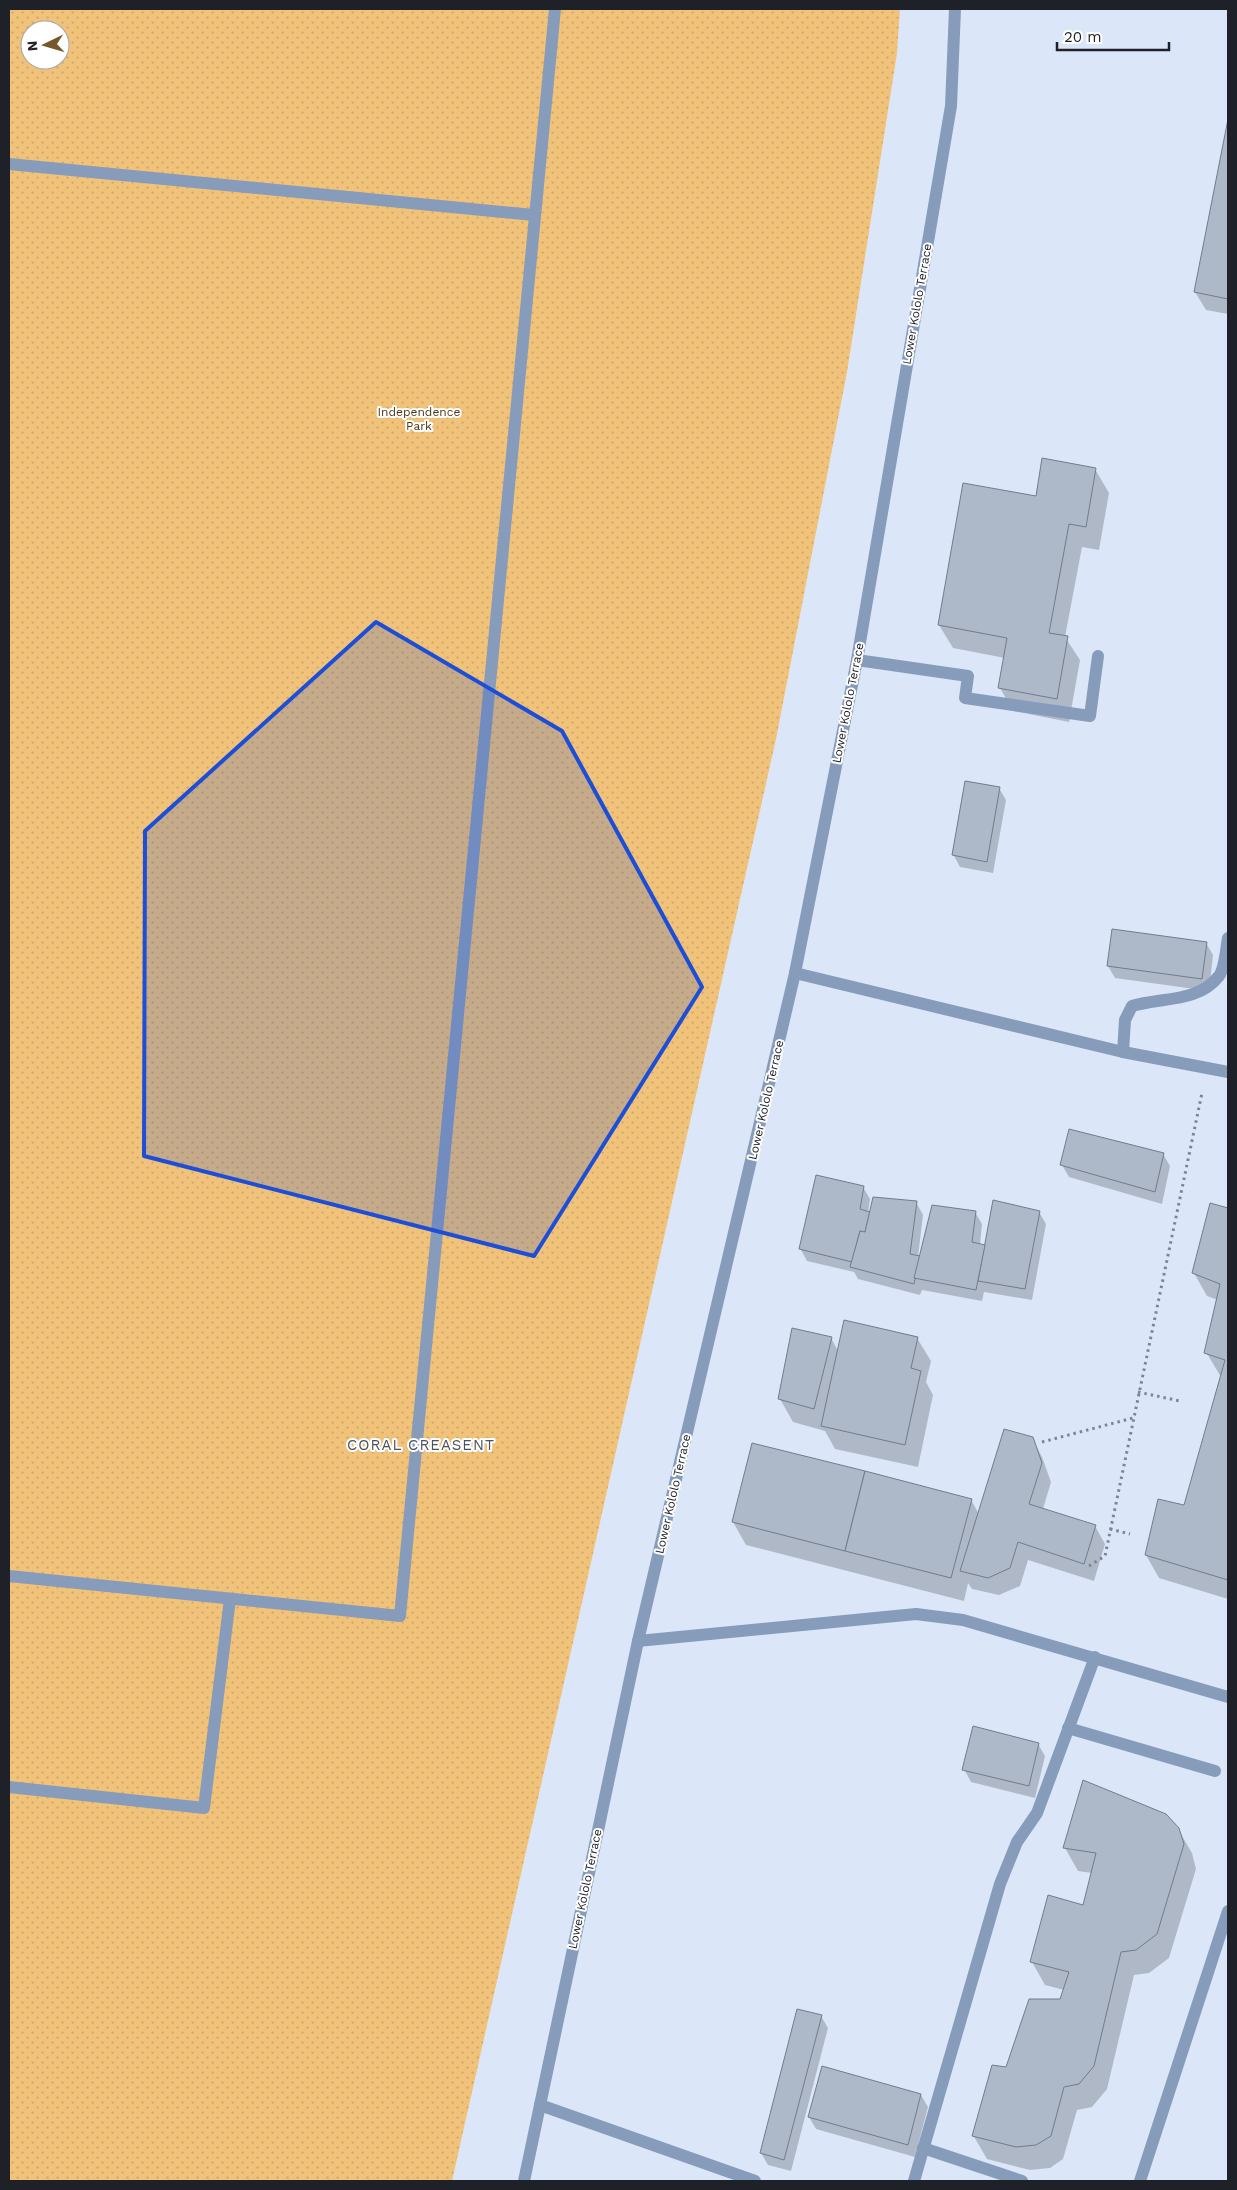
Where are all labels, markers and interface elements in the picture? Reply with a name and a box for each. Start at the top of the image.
north arrow [20,20,70,70]
scale bar [1057,20,1170,52]
text: 20 m [1064,28,1102,46]
text: N [24,40,40,52]
street label: Lower Kololo Terrace [899,242,935,366]
park label: Independence Park [378,405,460,433]
street label: Lower Kololo Terrace [829,641,867,764]
street label: Lower Kololo Terrace [745,1039,787,1161]
street label: Lower Kololo Terrace [652,1433,694,1555]
district label: CORAL CREASENT [347,1436,495,1454]
street label: Lower Kololo Terrace [565,1828,605,1950]

